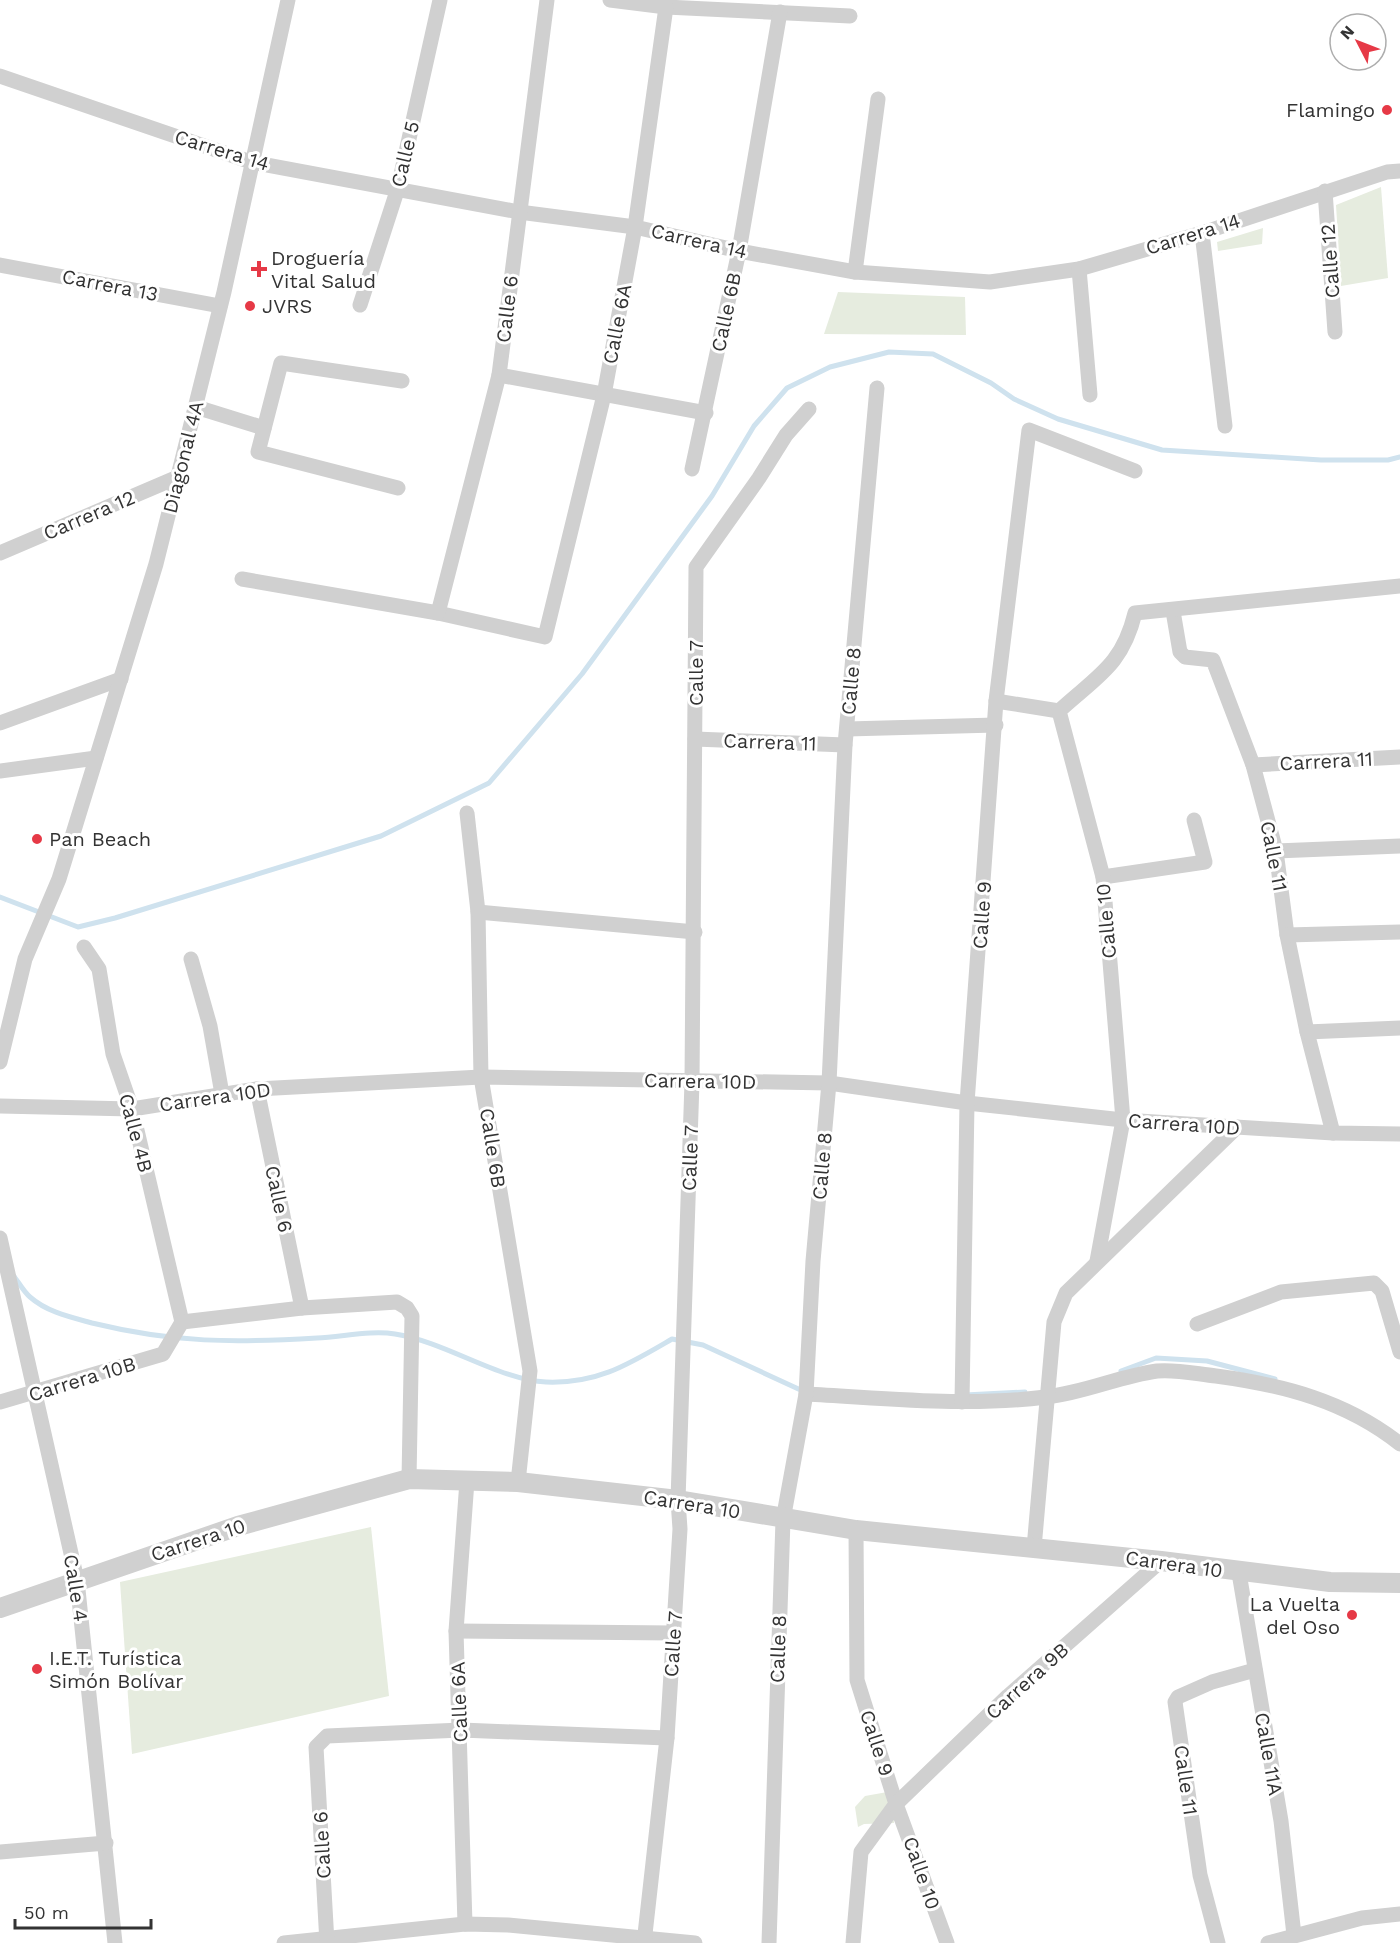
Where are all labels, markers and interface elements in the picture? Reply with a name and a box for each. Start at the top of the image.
north arrow [1328,12,1388,72]
text: N [1336,22,1358,43]
place label: Flamingo [1286,98,1375,122]
marker: Flamingo [1380,103,1394,117]
street label: Calle 5 [386,119,424,189]
street label: Carrera 14 [172,124,272,176]
street label: Carrera 14 [1143,208,1243,260]
street label: Carrera 14 [649,218,749,264]
street label: Calle 12 [1315,223,1345,299]
place label: Droguería Vital Salud [271,246,376,293]
marker: Droguería Vital Salud [252,262,266,276]
street label: Carrera 13 [60,264,160,306]
street label: Calle 6B [706,270,746,354]
street label: Calle 6 [491,274,523,344]
street label: Calle 6A [597,282,637,366]
place label: JVRS [262,294,312,318]
marker: JVRS [243,299,257,313]
street label: Diagonal 4A [157,398,209,516]
street label: Carrera 12 [40,485,138,545]
street label: Calle 7 [684,640,708,706]
street label: Calle 8 [836,646,866,716]
street label: Carrera 11 [723,728,817,756]
street label: Carrera 11 [1279,747,1373,775]
street label: Calle 11 [1255,819,1293,893]
place label: Pan Beach [49,827,151,851]
marker: Pan Beach [30,832,44,846]
street label: Calle 9 [968,880,996,950]
street label: Calle 10 [1091,882,1121,960]
street label: Carrera 10D [644,1068,756,1094]
street label: Carrera 10D [158,1077,272,1117]
street label: Calle 4B [114,1091,158,1175]
street label: Calle 6B [475,1106,511,1190]
street label: Carrera 10D [1127,1108,1241,1140]
street label: Calle 7 [677,1125,703,1191]
street label: Calle 8 [807,1131,837,1201]
street label: Calle 6 [260,1163,298,1235]
street label: Carrera 10B [25,1351,139,1407]
street label: Carrera 10 [642,1484,742,1524]
street label: Carrera 10 [148,1513,248,1567]
street label: Carrera 10 [1124,1545,1224,1583]
street label: Calle 4 [59,1553,93,1623]
place label: La Vuelta del Oso [1249,1592,1340,1639]
marker: La Vuelta del Oso [1345,1608,1359,1622]
street label: Calle 7 [659,1610,687,1678]
street label: Calle 8 [765,1615,791,1683]
street label: Carrera 9B [980,1637,1074,1725]
place label: I.E.T. Turística Simón Bolívar [49,1646,183,1693]
street label: Calle 6A [446,1661,472,1743]
marker: I.E.T. Turística Simón Bolívar [30,1662,44,1676]
street label: Calle 9 [855,1707,899,1779]
street label: Calle 11A [1250,1711,1288,1797]
street label: Calle 11 [1169,1743,1203,1817]
street label: Calle 6 [308,1811,336,1879]
street label: Calle 10 [898,1833,946,1913]
scale bar [15,1892,152,1930]
text: 50 m [24,1902,69,1923]

